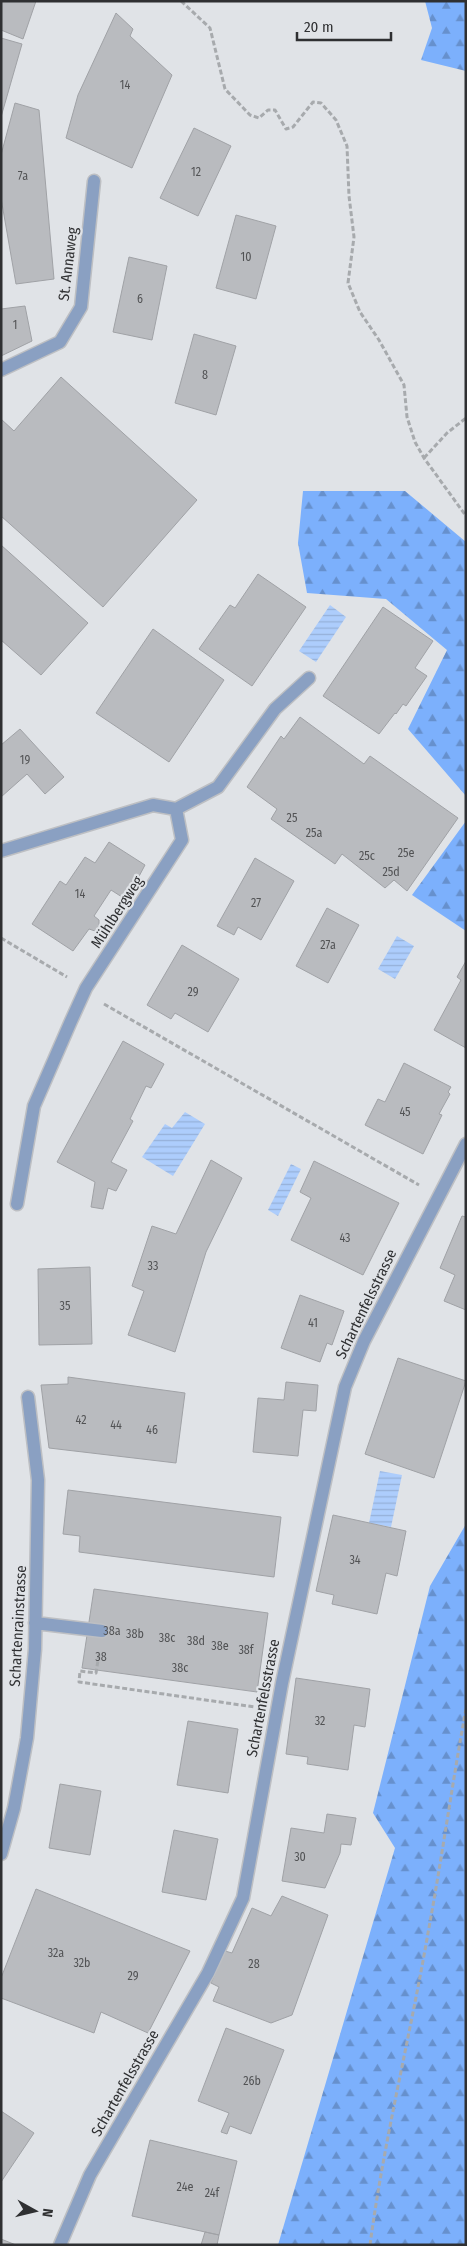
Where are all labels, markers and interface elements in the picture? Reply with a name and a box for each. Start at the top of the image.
scale bar [297,10,391,42]
text: 20 m [304,18,334,36]
house number: 14 [120,78,130,92]
house number: 12 [191,165,201,179]
house number: 7a [18,169,28,183]
street label: St. Annaweg [55,226,81,302]
house number: 10 [241,250,251,264]
house number: 6 [137,292,143,306]
house number: 1 [13,318,17,332]
house number: 8 [202,368,208,382]
house number: 19 [20,753,30,767]
house number: 25 [287,811,298,825]
house number: 25a [306,826,322,840]
house number: 25e [398,846,414,860]
house number: 25c [359,849,375,863]
house number: 25d [382,865,400,879]
street label: Mühlbergweg [87,873,147,951]
house number: 14 [75,887,85,901]
house number: 27 [251,896,261,910]
house number: 27a [320,938,336,952]
house number: 29 [187,985,199,999]
house number: 45 [399,1105,411,1119]
house number: 43 [339,1231,351,1245]
street label: Schartenfelsstrasse [332,1246,400,1362]
house number: 33 [148,1259,158,1273]
house number: 35 [60,1299,71,1313]
house number: 41 [308,1316,318,1330]
house number: 42 [76,1413,86,1427]
house number: 44 [110,1418,122,1432]
house number: 46 [146,1423,158,1437]
house number: 34 [349,1553,361,1567]
street label: Schartenrainstrasse [6,1565,30,1687]
house number: 38a [103,1624,121,1638]
house number: 38b [126,1627,144,1641]
house number: 38c [159,1631,175,1645]
house number: 38d [187,1634,205,1648]
street label: Schartenfelsstrasse [243,1637,283,1759]
house number: 38e [211,1639,229,1653]
house number: 38f [238,1643,255,1657]
house number: 38 [95,1650,107,1664]
house number: 38c [172,1661,188,1675]
house number: 32 [315,1714,325,1728]
house number: 30 [294,1850,306,1864]
house number: 32a [48,1946,64,1960]
house number: 32b [74,1956,91,1970]
house number: 28 [248,1957,260,1971]
house number: 29 [127,1969,139,1983]
street label: Schartenfelsstrasse [87,2027,163,2139]
house number: 26b [243,2074,261,2088]
house number: 24e [177,2180,193,2194]
north arrow [10,2186,60,2236]
house number: 24f [205,2186,221,2200]
text: N [38,2207,56,2218]

